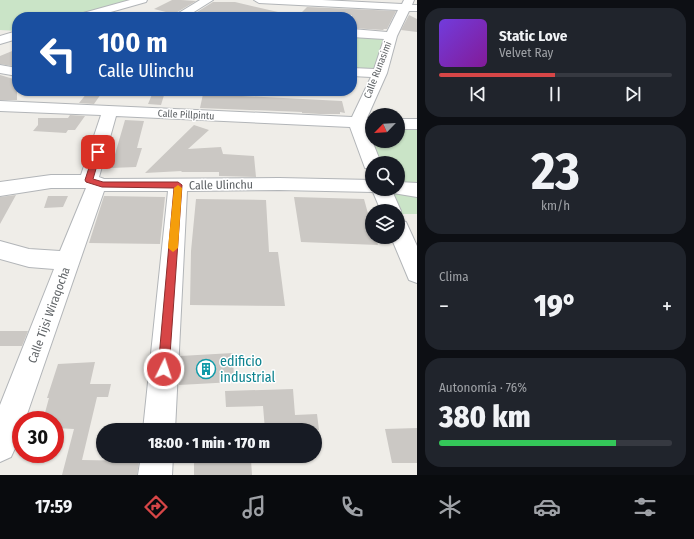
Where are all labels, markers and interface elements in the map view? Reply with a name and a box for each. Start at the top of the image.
text: 100 m [98,26,168,59]
text: Static Love [499,27,567,45]
icon: left [32,28,84,80]
street label: Calle Runasimi [362,40,394,100]
text: Velvet Ray [499,45,553,60]
text: Calle Ulinchu [98,60,194,82]
icon: previous [467,83,489,105]
icon: pause [544,83,566,105]
icon: next [622,83,644,105]
street label: Calle Pillpintu [157,108,215,122]
north arrow [365,108,405,148]
map controls [365,108,405,244]
pin [81,135,115,169]
text: 23 [531,140,580,203]
icon: arrive [87,141,109,163]
button: search [365,156,405,196]
street label: Calle Ulinchu [189,177,253,193]
text: km/h [541,198,570,213]
button: layers [365,204,405,244]
street label: Calle Tijsi Wiraqocha [25,265,73,365]
text: Clima [439,269,469,284]
text: 19° [534,288,577,324]
text: − [439,293,449,320]
text: + [662,293,672,320]
position arrow [143,348,185,390]
place label: edificio industrial [220,353,275,386]
building icon: edificio industrial [195,358,217,380]
text: Autonomía · 76% [439,380,527,395]
text: 380 km [439,399,531,435]
speed limit sign: 30 [12,411,64,463]
text: 18:00 · 1 min · 170 m [148,434,270,452]
icon: directions [142,493,170,521]
icon: music [240,493,268,521]
icon: phone [338,493,366,521]
icon: climate [436,493,464,521]
icon: car [533,493,561,521]
icon: filters [631,493,659,521]
text: 17:59 [35,496,72,518]

